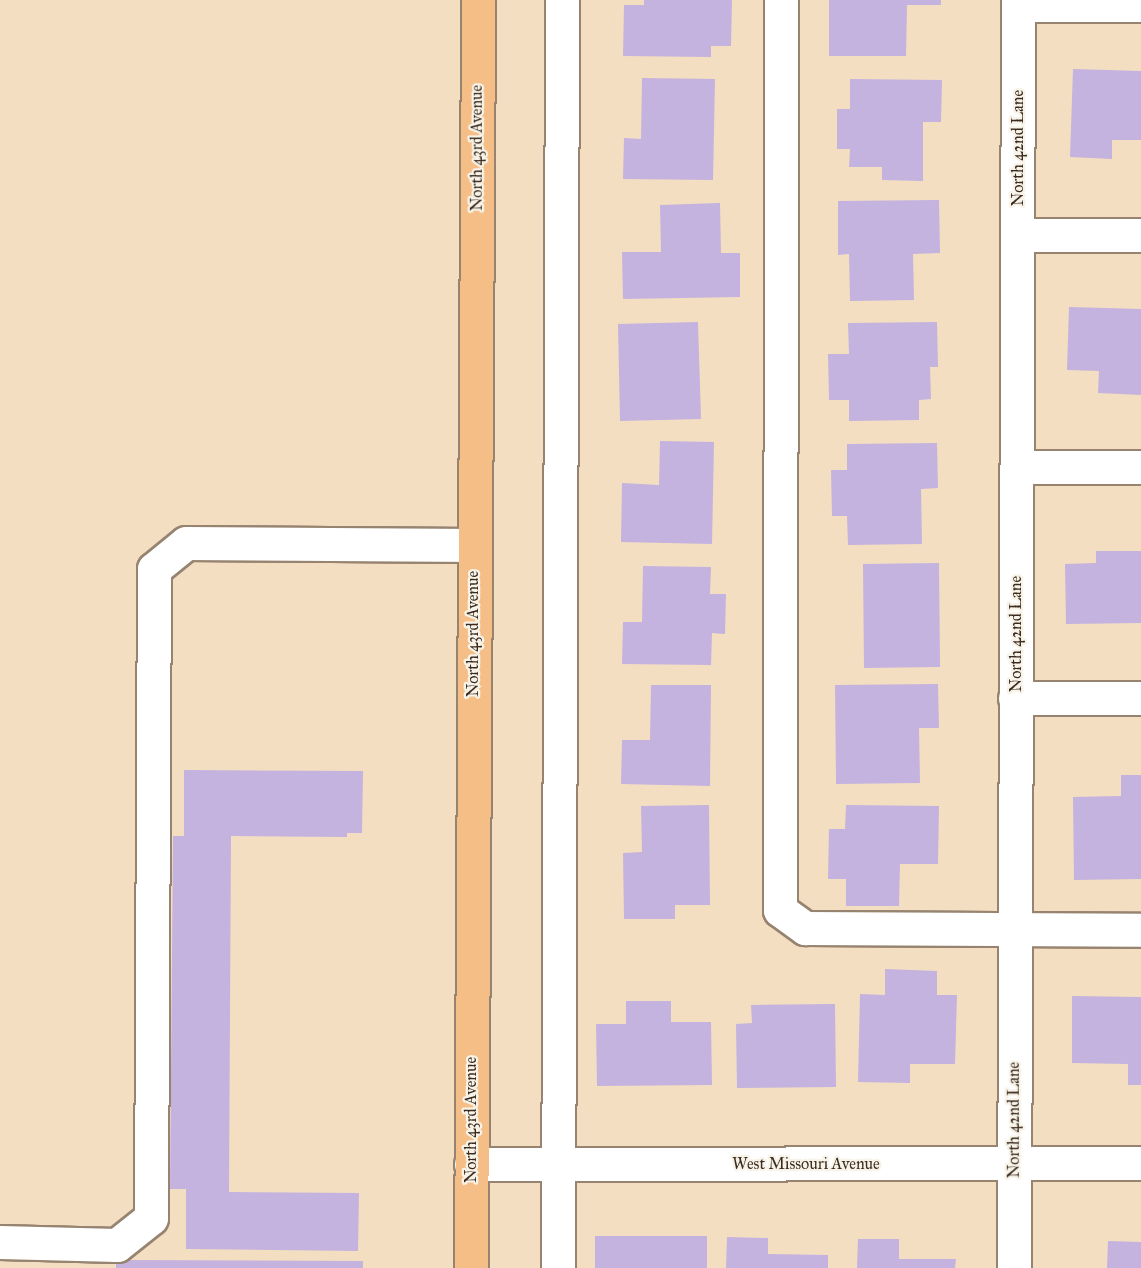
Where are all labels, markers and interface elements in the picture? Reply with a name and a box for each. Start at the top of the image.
street label: North 43rd Avenue [467,85,487,211]
street label: North 42nd Lane [1008,90,1028,206]
street label: North 43rd Avenue [463,571,483,697]
street label: North 42nd Lane [1006,576,1026,692]
street label: North 43rd Avenue [461,1057,481,1183]
street label: North 42nd Lane [1004,1062,1024,1178]
street label: West Missouri Avenue [732,1154,880,1174]

